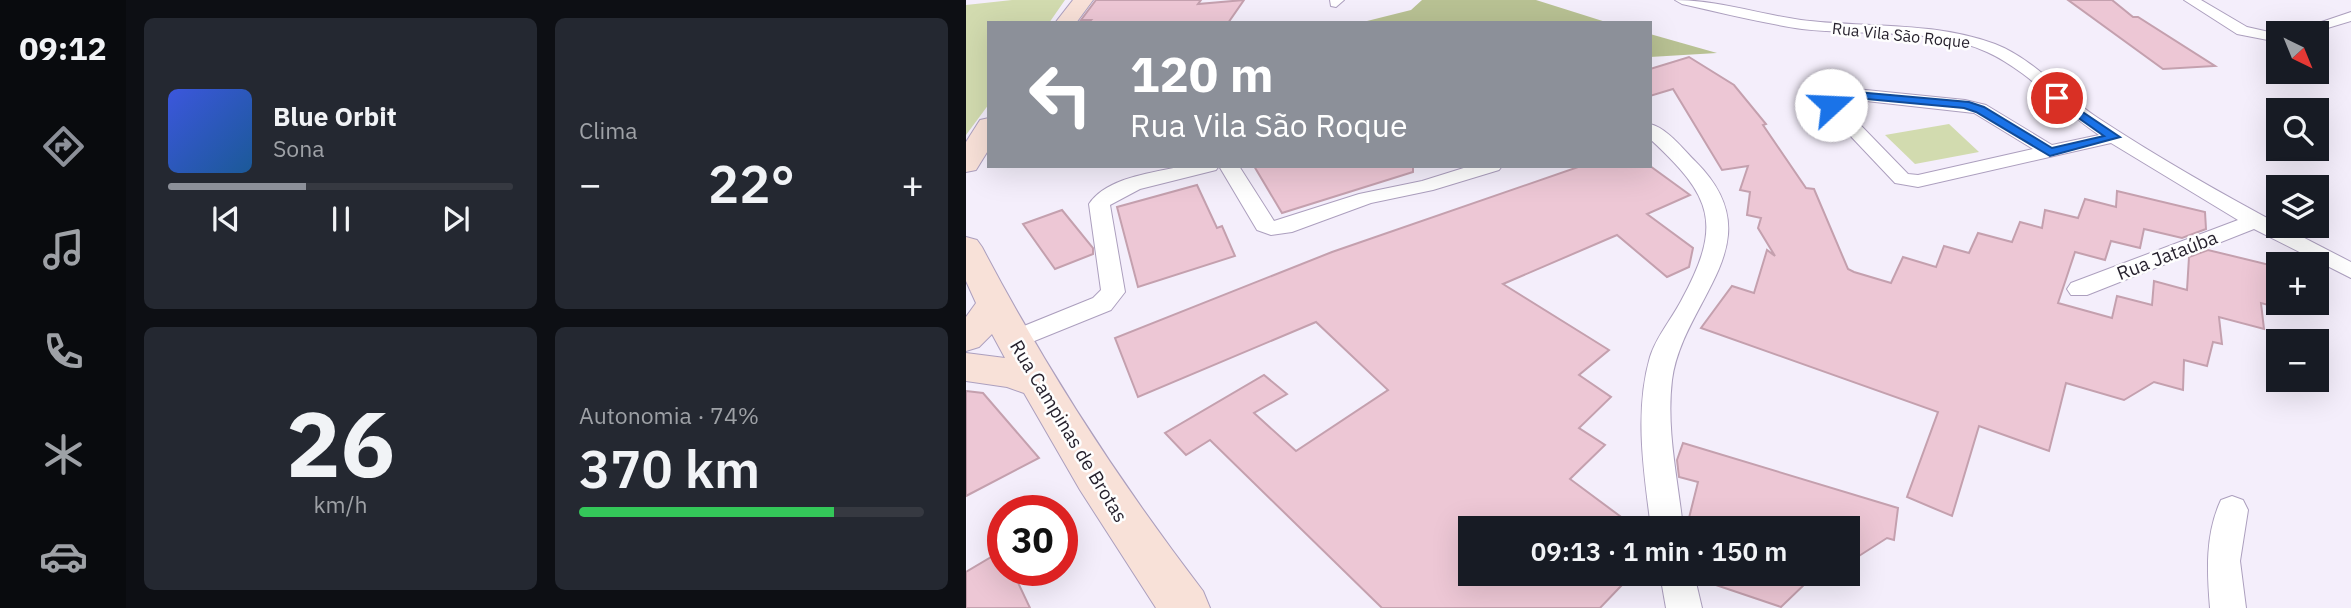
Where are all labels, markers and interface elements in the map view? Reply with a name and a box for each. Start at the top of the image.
street label: Rua Vila São Roque [1831,18,1971,52]
north arrow [2266,21,2329,84]
map controls [2266,21,2329,392]
text: 09:12 [19,27,107,69]
text: 120 m [1130,42,1274,105]
icon: left [1015,49,1106,140]
position arrow [1794,68,1868,142]
pin [2027,68,2087,128]
icon: arrive [2038,79,2076,117]
button: search [2266,98,2329,161]
text: Blue Orbit [273,99,397,133]
text: Rua Vila São Roque [1130,104,1408,146]
text: Clima [579,115,638,145]
icon: directions [39,122,88,171]
text: Sona [273,133,325,163]
text: 22° [708,150,795,217]
text: − [579,159,602,208]
text: + [901,159,924,208]
button: layers [2266,175,2329,238]
icon: previous [207,200,245,238]
icon: pause [322,200,360,238]
icon: next [437,200,475,238]
icon: music [39,225,88,274]
street label: Rua Jataúba [2113,225,2221,285]
button: + [2266,252,2329,315]
icon: phone [39,327,88,376]
button: − [2266,329,2329,392]
street label: Rua Campinas de Brotas [1005,335,1133,527]
text: 26 [286,384,395,502]
text: Autonomia · 74% [579,400,759,430]
icon: climate [39,430,88,479]
text: 370 km [579,435,760,502]
text: km/h [313,489,368,519]
speed limit sign: 30 [987,495,1078,586]
icon: car [39,532,88,581]
text: 09:13 · 1 min · 150 m [1531,534,1787,568]

